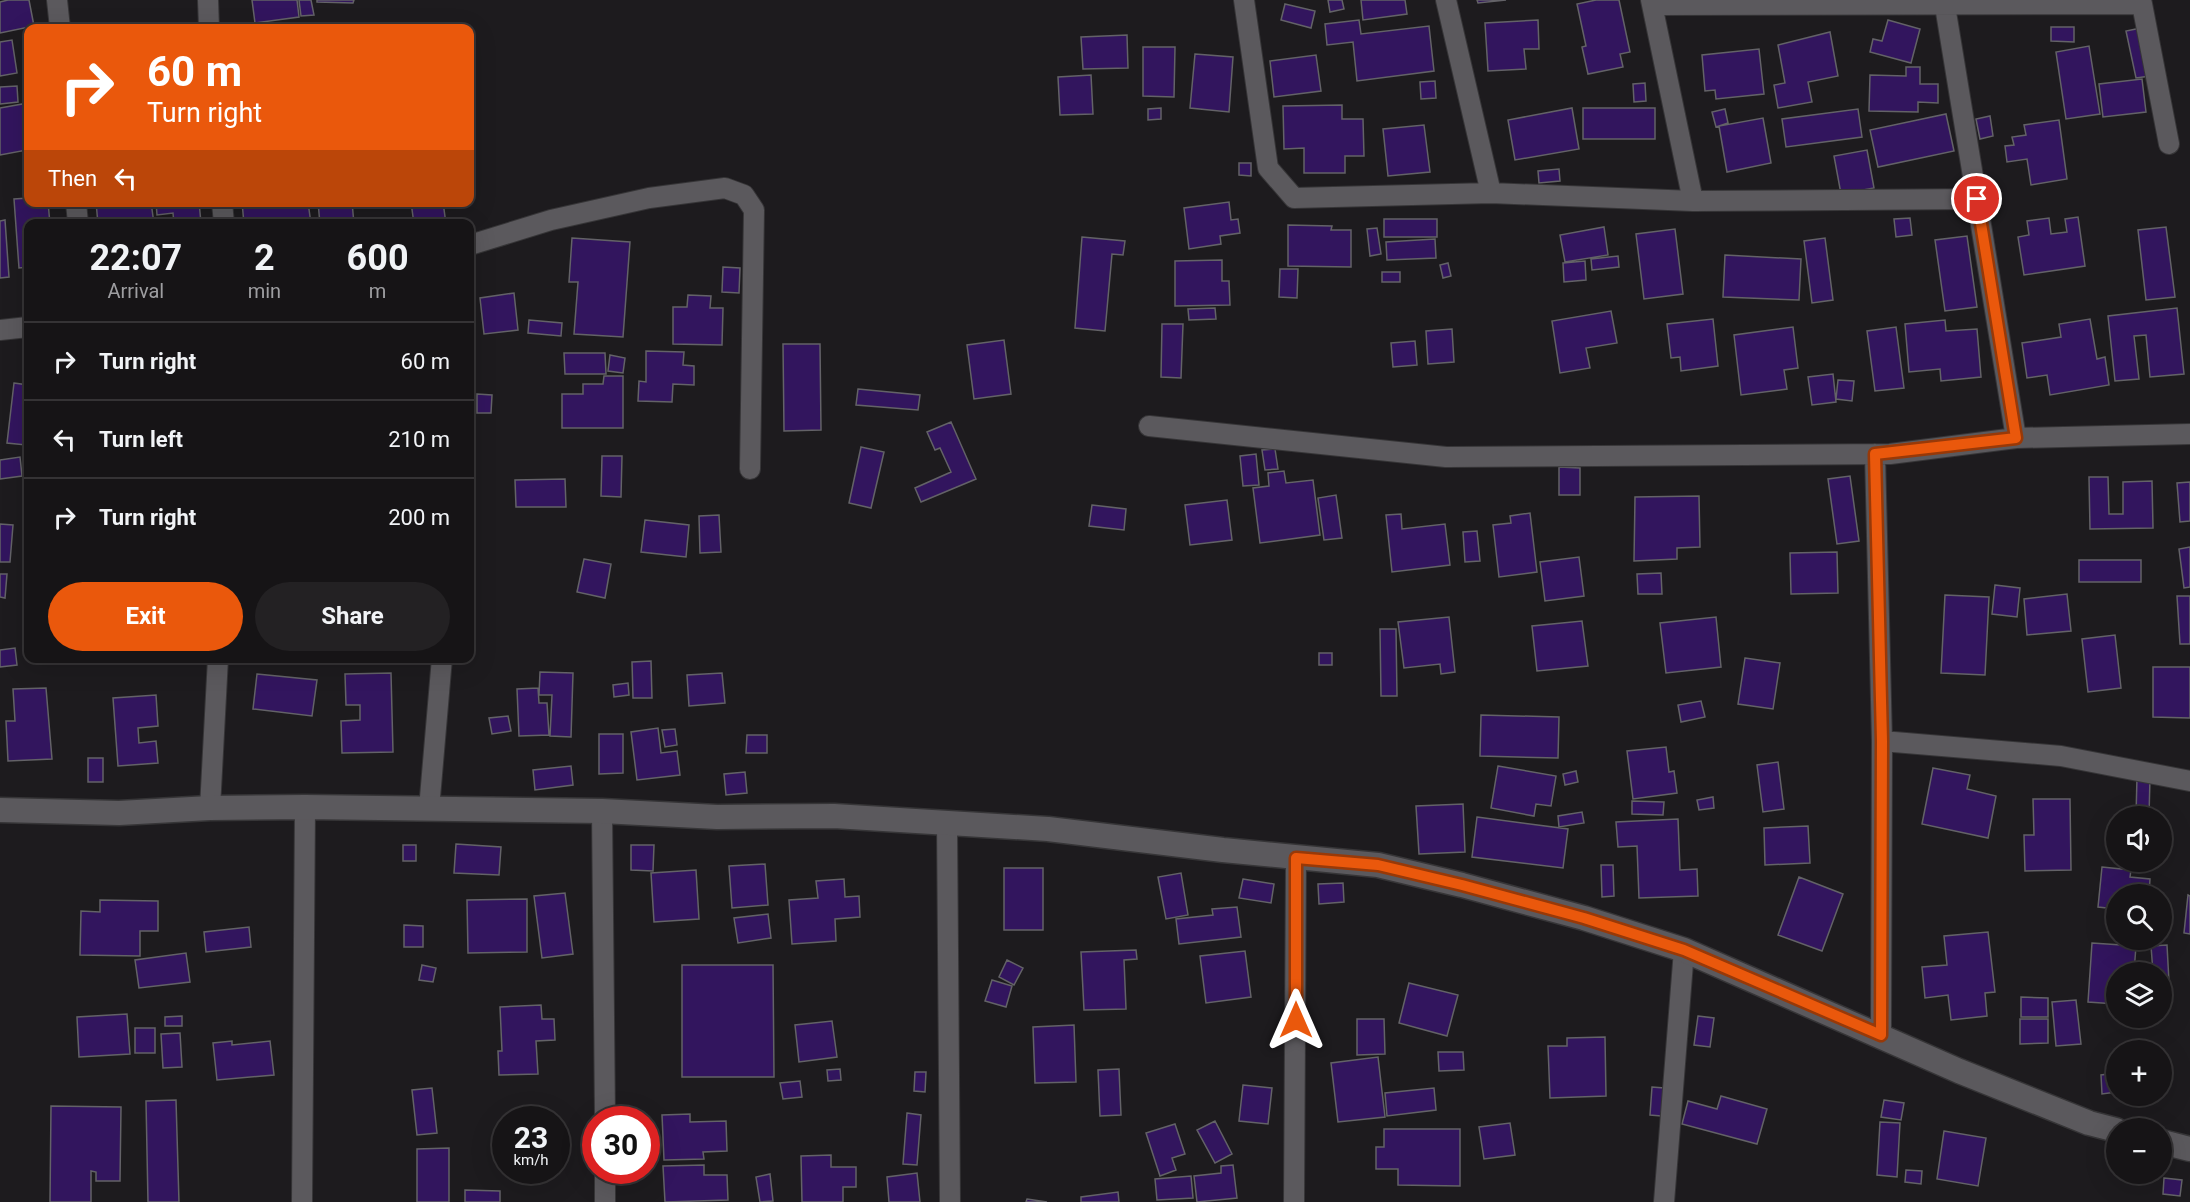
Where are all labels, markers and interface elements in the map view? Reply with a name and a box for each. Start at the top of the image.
text: 60 m [147,47,242,96]
icon: right [48,48,126,126]
text: Turn right [147,97,262,129]
icon: left [109,162,142,195]
text: Then [48,166,97,191]
pin [1951,173,2002,224]
icon: arrive [1960,182,1993,215]
text: 22:07 [89,237,182,279]
text: 2 [254,237,275,279]
text: 600 [347,237,409,279]
text: Arrival [107,279,164,303]
text: min [248,279,281,303]
text: m [369,279,386,303]
icon: right [48,345,81,378]
text: Turn right [99,349,196,374]
text: 60 m [401,349,450,374]
icon: left [48,423,81,456]
text: Turn left [99,427,183,452]
text: 210 m [388,427,450,452]
icon: right [48,501,81,534]
text: Turn right [99,505,196,530]
text: 200 m [388,505,450,530]
button: Exit [48,582,243,651]
button: Share [255,582,450,651]
map controls [2106,806,2172,1184]
button: sound [2106,806,2172,872]
button: search [2106,884,2172,950]
button: layers [2106,962,2172,1028]
position arrow [1264,988,1328,1052]
button: + [2106,1040,2172,1106]
speed limit sign: 30 [582,1106,660,1184]
button: − [2106,1118,2172,1184]
text: 23 [514,1120,548,1155]
text: km/h [513,1151,549,1169]

